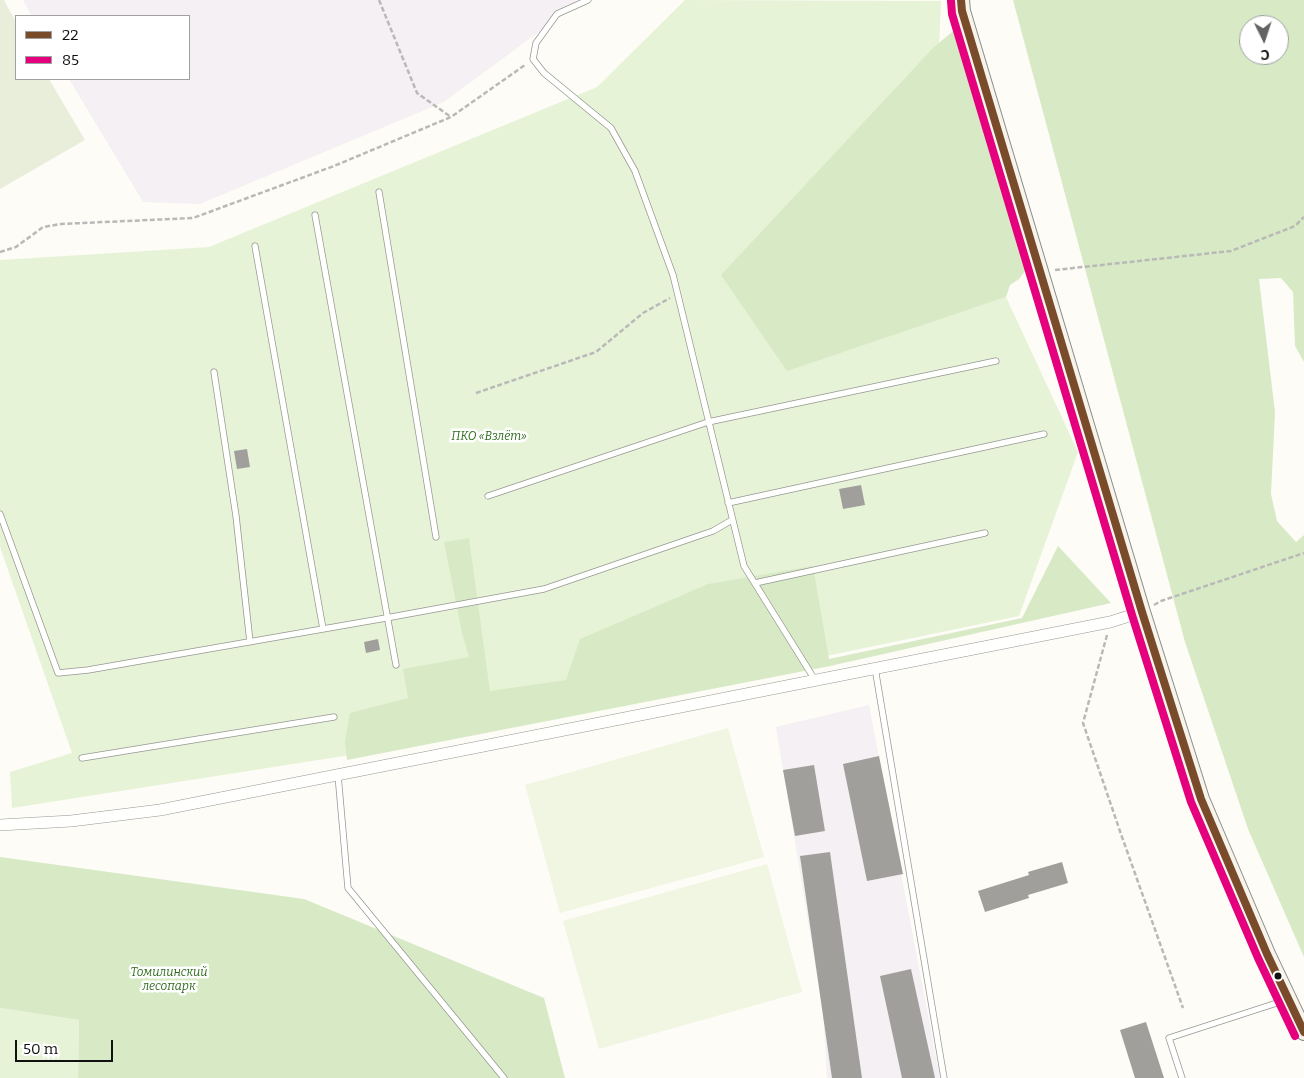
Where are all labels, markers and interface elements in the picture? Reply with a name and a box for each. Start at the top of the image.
legend [15,15,190,80]
north arrow [1239,15,1289,65]
text: 22 [62,26,78,44]
text: С [1260,46,1270,63]
text: 85 [62,51,79,69]
park label: ПКО «Взлёт» [451,430,527,444]
park label: Томилинский лесопарк [131,966,207,994]
unlabelled marker [1273,971,1283,981]
scale bar [18,1030,115,1062]
text: 50 m [23,1040,58,1058]

